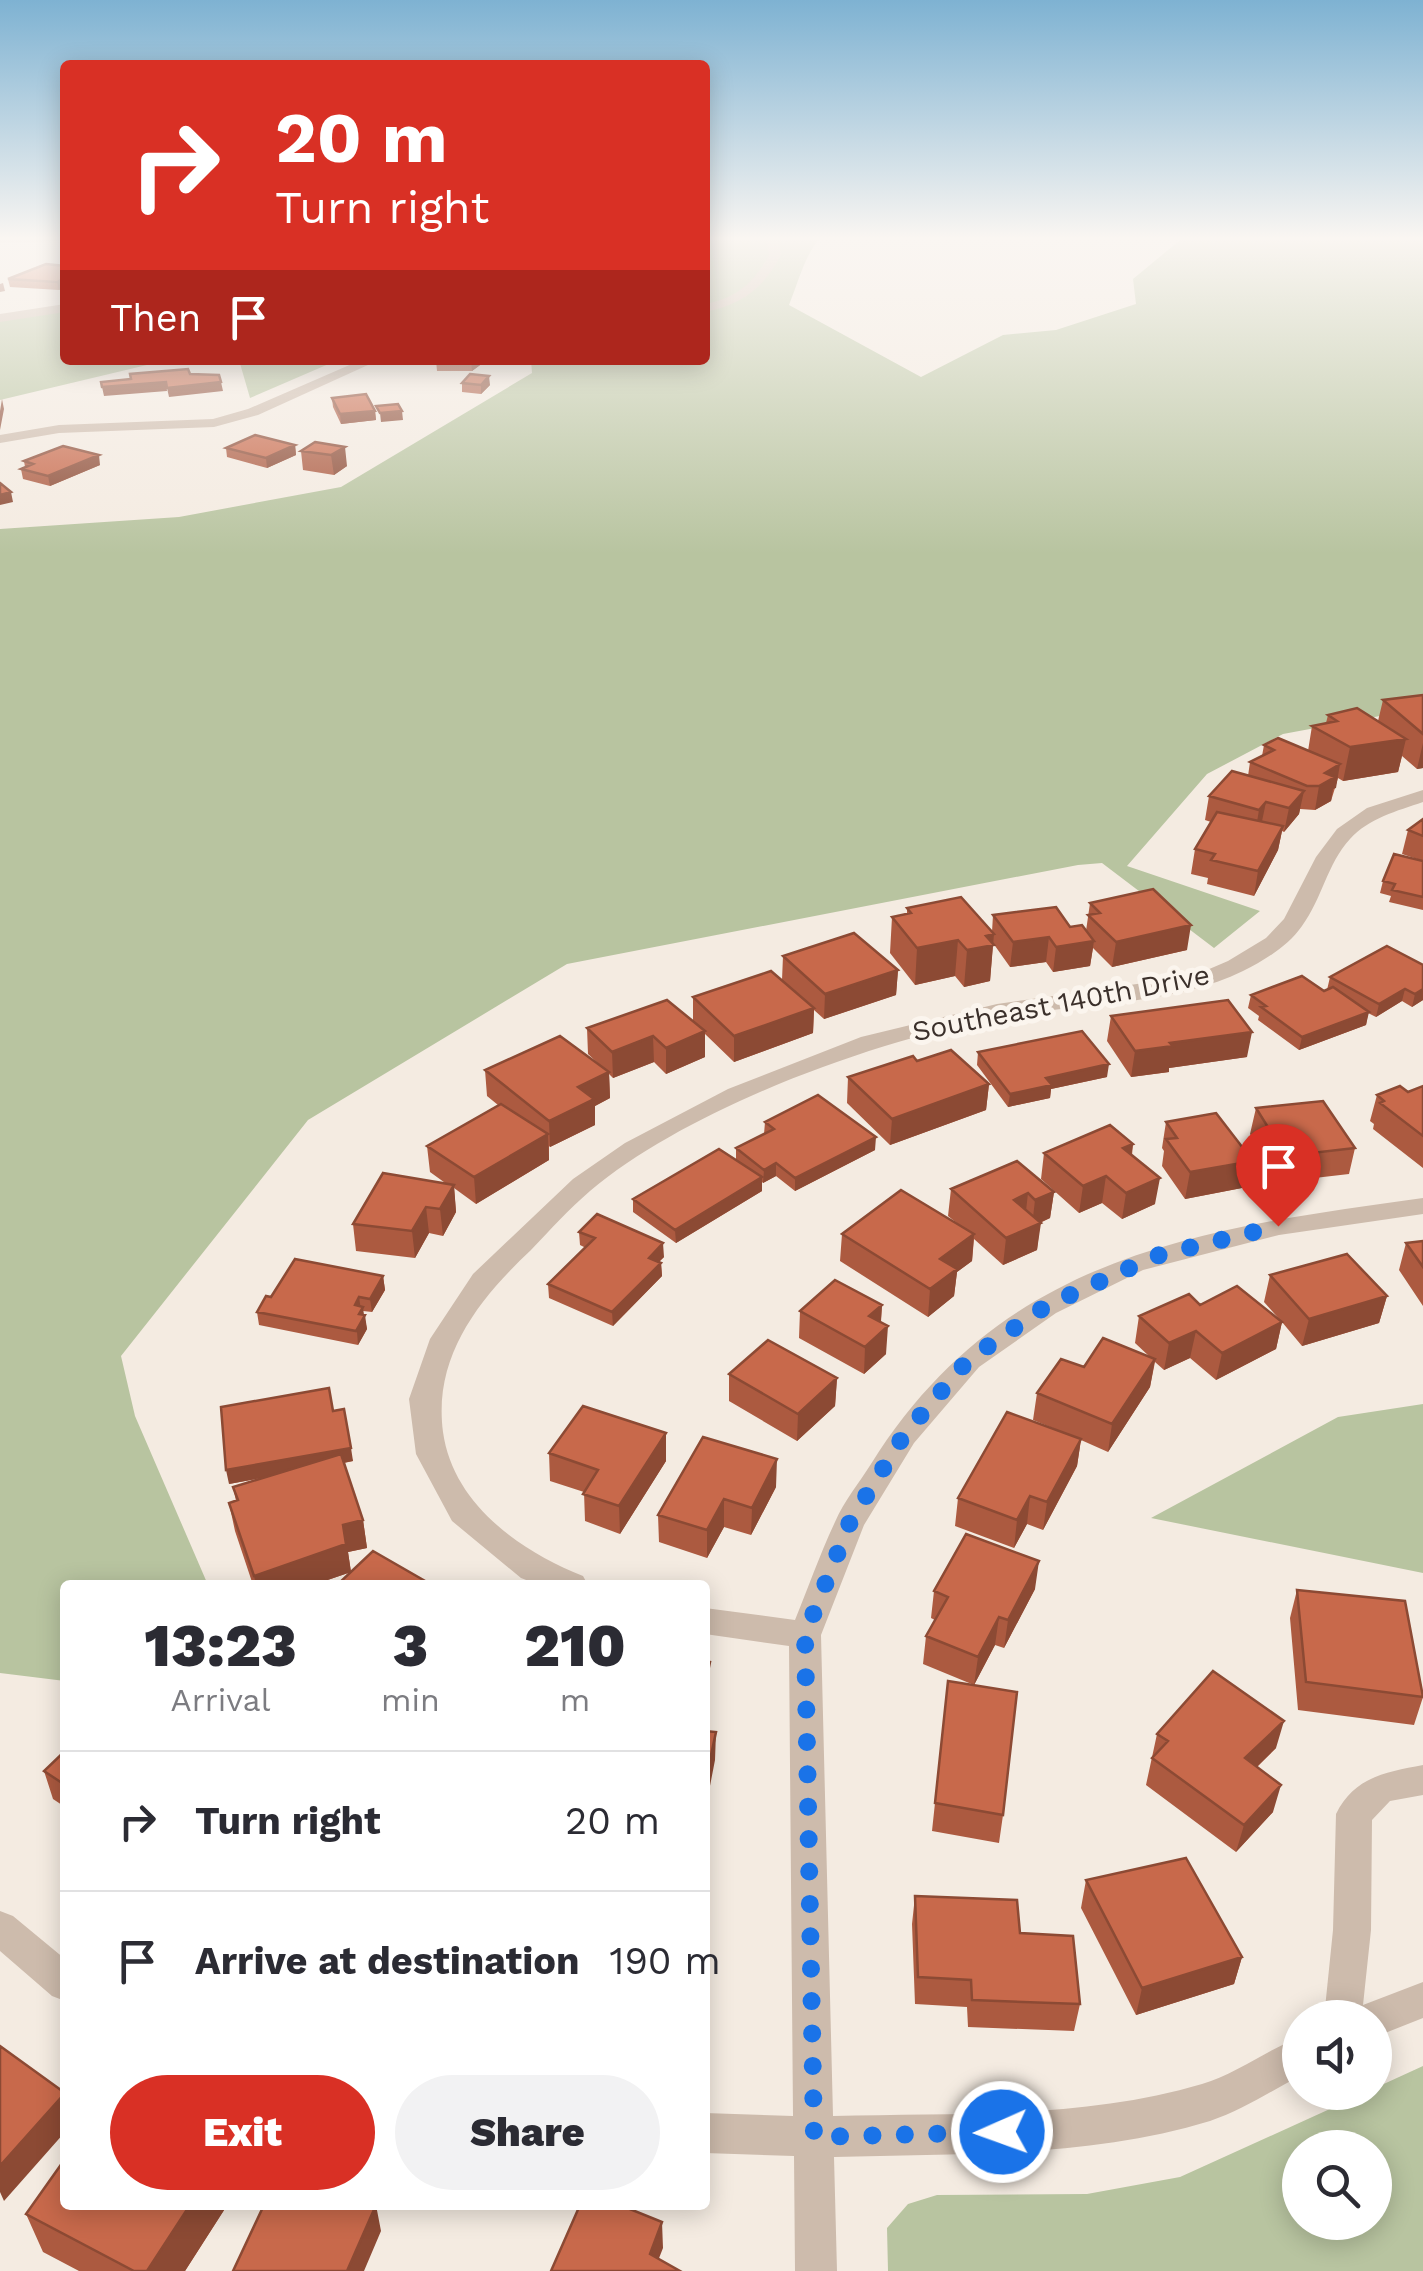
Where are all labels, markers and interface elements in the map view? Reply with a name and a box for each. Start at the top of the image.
text: 20 m [275,97,448,179]
icon: right [110,100,240,230]
text: Turn right [275,181,489,234]
icon: arrive [221,290,276,345]
text: Then [110,296,201,340]
street label: Southeast 140th Drive [909,958,1213,1048]
pin [1236,1124,1321,1227]
icon: arrive [1251,1139,1306,1194]
text: 13:23 [144,1610,297,1681]
text: 3 [392,1610,428,1681]
text: 210 [524,1610,626,1681]
text: Arrival [171,1681,270,1719]
text: min [381,1681,440,1719]
text: m [560,1681,590,1719]
icon: right [110,1794,165,1849]
text: Turn right [195,1799,381,1843]
text: 20 m [565,1799,660,1843]
icon: arrive [110,1934,165,1989]
text: Arrive at destination [195,1939,580,1983]
text: 190 m [610,1939,721,1983]
map controls [1282,2000,1392,2240]
button: sound [1282,2000,1392,2110]
button: Exit [110,2075,375,2190]
button: Share [395,2075,660,2190]
position arrow [950,2080,1054,2184]
button: search [1282,2130,1392,2240]

